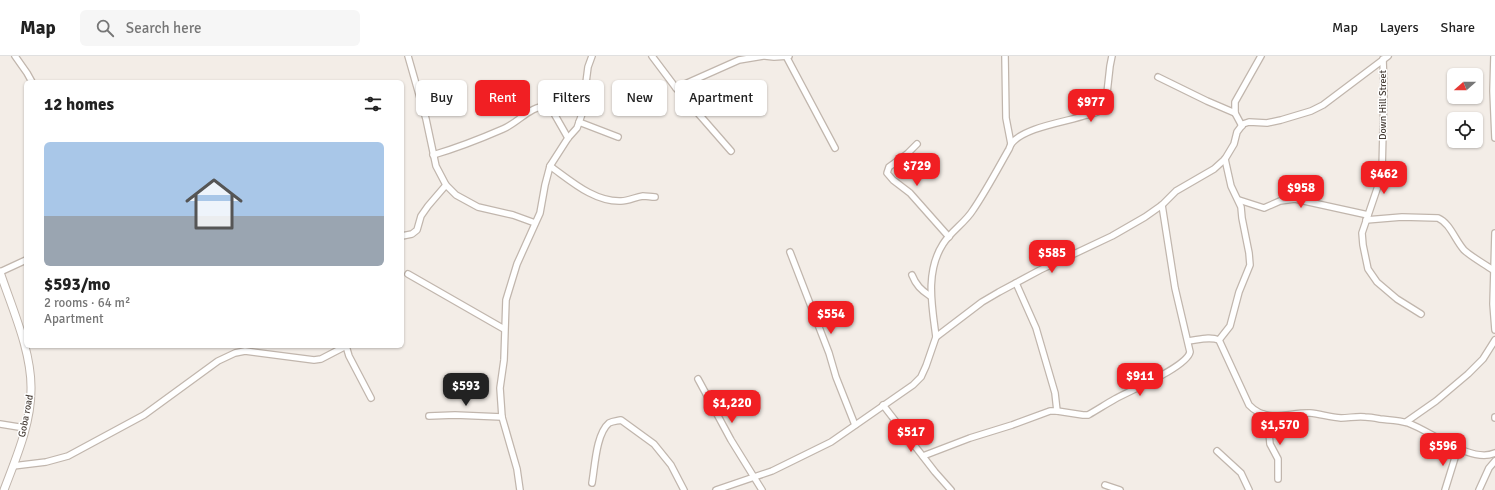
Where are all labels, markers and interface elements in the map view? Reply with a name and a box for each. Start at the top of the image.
search box [80,10,360,46]
text: Map [20,16,56,40]
icon: search [94,17,116,39]
text: Search here [126,19,201,37]
text: Map [1332,19,1358,36]
text: Layers [1380,19,1419,36]
text: Share [1441,19,1475,36]
north arrow [1447,68,1483,104]
map controls [1447,68,1483,148]
street label: Down Hill Street [1377,70,1389,140]
chip: Buy [416,80,467,116]
chip: Rent [475,80,530,116]
chip: Filters [538,80,604,116]
chip: New [612,80,667,116]
chip: Apartment [675,80,767,116]
pin: $977 [1067,89,1115,123]
icon: filters [362,93,384,115]
text: 12 homes [44,94,114,115]
text: $977 [1077,94,1105,110]
button: locate [1447,112,1483,148]
pin: $729 [893,153,941,187]
text: $729 [903,158,931,174]
pin: $462 [1360,161,1408,195]
text: $462 [1370,166,1398,182]
icon: home [178,168,250,240]
pin: $958 [1277,175,1325,209]
text: $958 [1287,180,1315,196]
pin: $585 [1028,240,1076,274]
text: $585 [1038,245,1066,261]
text: $593/mo [44,274,110,295]
text: 2 rooms · 64 m² [44,295,130,311]
pin: $554 [807,301,855,335]
text: $554 [817,306,845,322]
text: Apartment [44,311,104,327]
pin: $911 [1116,363,1164,397]
text: $911 [1126,368,1154,384]
pin: $593 [442,373,490,407]
text: $593 [452,378,480,394]
pin: $1,220 [699,390,765,424]
street label: Goba road [16,394,36,438]
text: $1,220 [713,395,751,411]
pin: $1,570 [1247,412,1313,446]
text: $1,570 [1261,417,1299,433]
pin: $517 [887,419,935,453]
text: $517 [897,424,925,440]
pin: $596 [1419,433,1467,467]
text: $596 [1429,438,1457,454]

